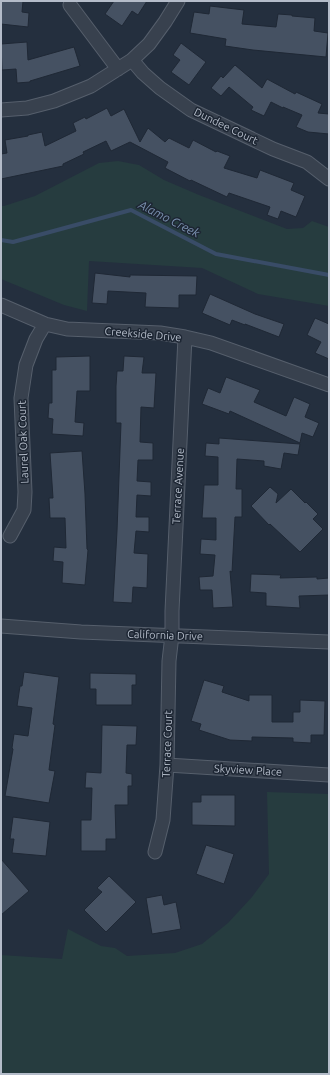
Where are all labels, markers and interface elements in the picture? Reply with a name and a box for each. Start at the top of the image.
street label: Dundee Court [192,105,260,147]
water label: Alamo Creek [136,197,203,240]
street label: Creekside Drive [104,325,182,343]
street label: Laurel Oak Court [16,399,30,484]
street label: Terrace Avenue [170,448,186,524]
street label: California Drive [127,628,203,642]
street label: Terrace Court [160,710,174,778]
street label: Skyview Place [214,762,282,778]

